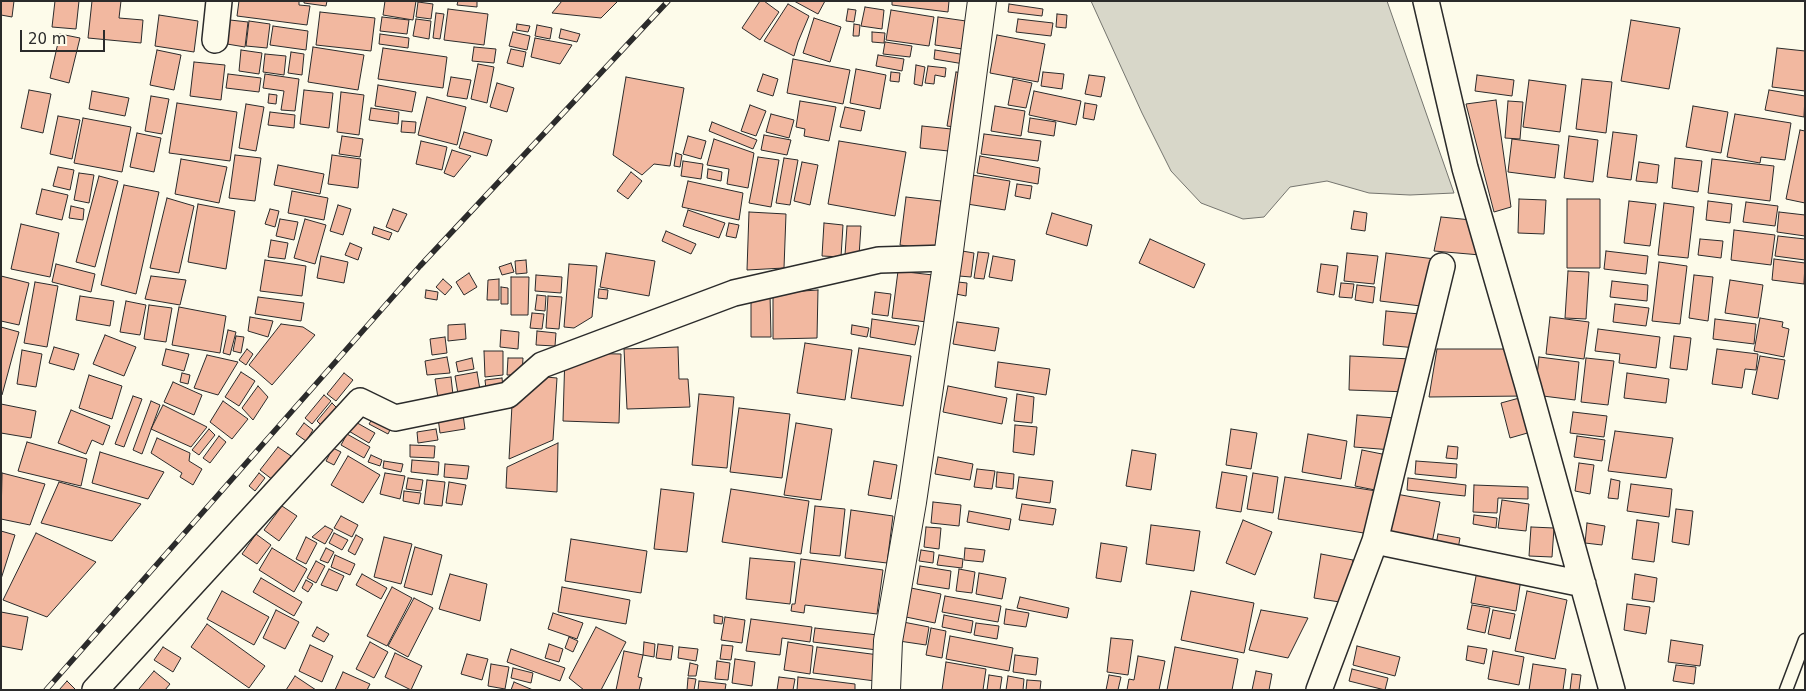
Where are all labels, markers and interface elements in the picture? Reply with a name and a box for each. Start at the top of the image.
scale bar [22,20,108,52]
text: 20 m [28,30,66,48]

